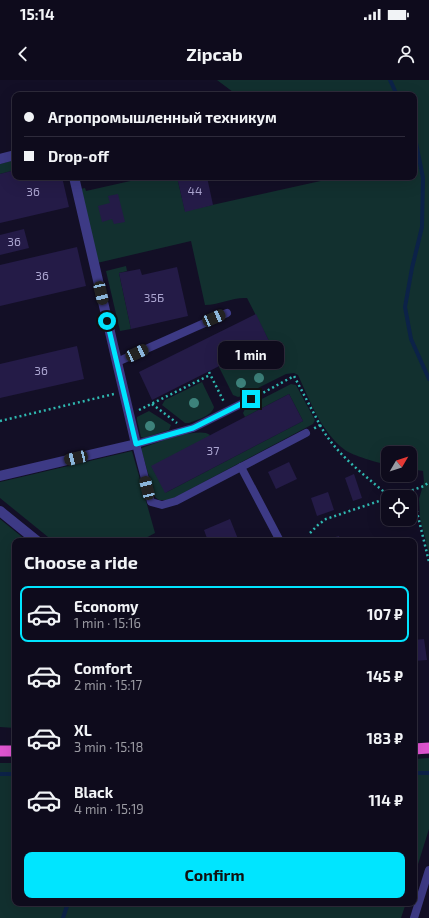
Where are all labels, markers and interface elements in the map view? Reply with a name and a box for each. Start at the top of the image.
text: 15:14 [20,5,55,23]
icon: back [12,43,34,65]
text: Zipcab [186,43,243,65]
icon: person [395,43,417,65]
text: Агропромышленный техникум [48,108,277,126]
text: Drop-off [48,147,109,165]
house number: 44 [188,183,202,197]
house number: 36 [26,184,40,198]
house number: 36 [7,234,21,248]
house number: 36 [35,268,49,282]
car [92,280,110,306]
house number: 35Б [144,290,164,304]
car [201,308,227,328]
route start [98,312,116,330]
callout: 1 min [218,341,284,369]
car [124,342,150,364]
text: 1 min [235,347,267,363]
house number: 36 [34,363,48,377]
route end [242,390,260,408]
house number: 37 [207,443,219,457]
north arrow [381,446,417,482]
map controls [381,446,417,526]
car [63,449,89,467]
car [138,475,156,501]
button: locate [381,490,417,526]
text: Choose a ride [24,551,138,573]
icon: car [26,596,62,632]
text: Economy [74,597,139,615]
text: 107 ₽ [367,605,403,623]
text: 1 min · 15:16 [74,615,141,631]
icon: car [26,658,62,694]
text: Comfort [74,659,132,677]
text: 145 ₽ [367,667,403,685]
text: 2 min · 15:17 [74,677,142,693]
icon: car [26,720,62,756]
text: XL [74,721,92,739]
text: 183 ₽ [367,729,403,747]
text: 3 min · 15:18 [74,739,143,755]
icon: car [26,782,62,818]
text: Black [74,783,113,801]
text: 114 ₽ [368,791,403,809]
text: 4 min · 15:19 [74,801,144,817]
button: Confirm [24,852,405,898]

